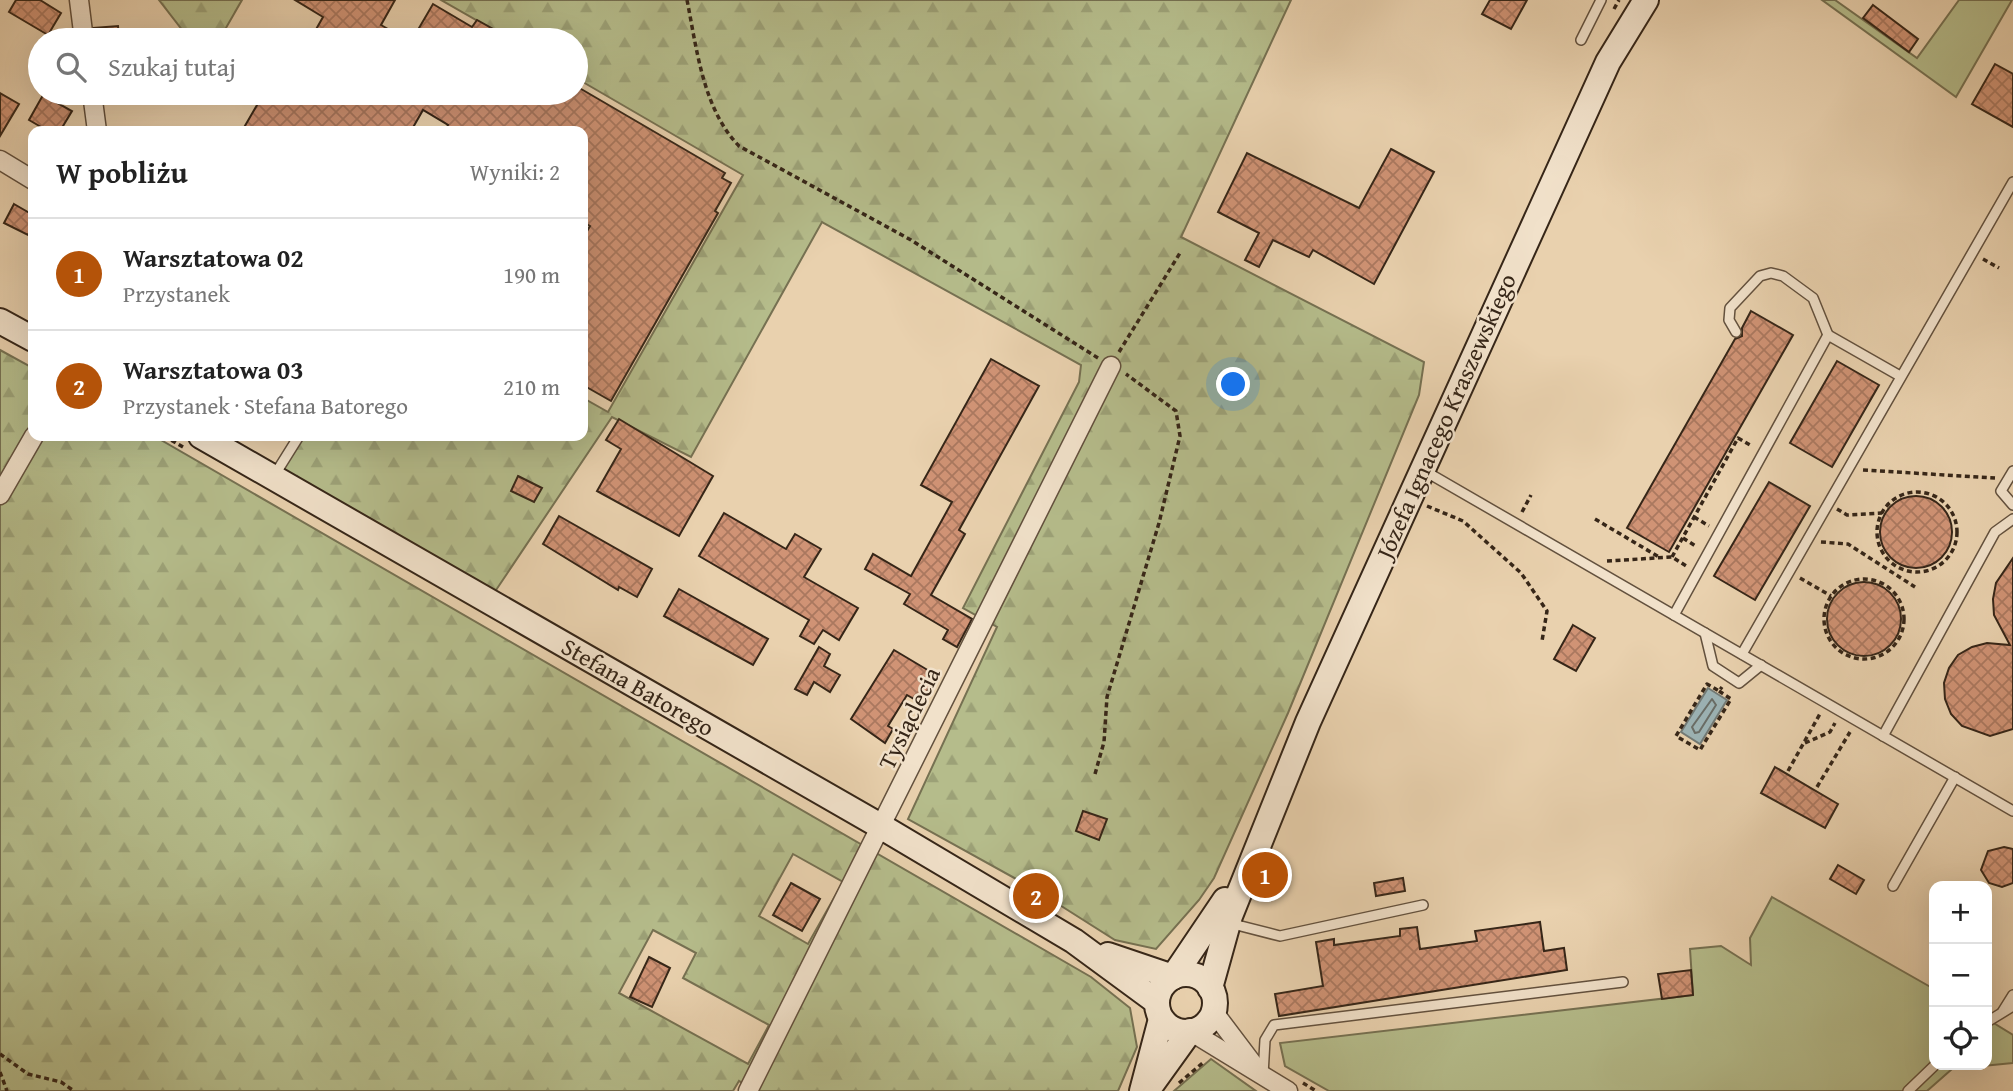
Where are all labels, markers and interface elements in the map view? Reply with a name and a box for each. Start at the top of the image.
search box [28,28,588,105]
text: Szukaj tutaj [108,47,236,86]
icon: search [52,48,90,86]
text: W pobliżu [56,150,188,194]
text: Wyniki: 2 [470,155,560,188]
text: Warsztatowa 02 [123,238,304,277]
text: 1 [73,258,85,291]
text: 190 m [503,258,560,291]
street label: Józefa Ignacego Kraszewskiego [1366,268,1525,567]
text: Przystanek [123,277,230,310]
text: Warsztatowa 03 [123,350,304,389]
your location [1216,367,1250,401]
text: 2 [73,370,85,403]
text: 210 m [503,370,560,403]
text: Przystanek · Stefana Batorego [123,389,408,422]
street label: Stefana Batorego [555,629,721,745]
street label: Tysiąclecia [869,660,949,775]
pin: 1 [1242,849,1288,901]
pin: 2 [1013,870,1059,922]
map controls [1929,881,1992,1070]
button: + [1929,881,1992,944]
button: − [1929,944,1992,1007]
button: locate [1929,1007,1992,1070]

